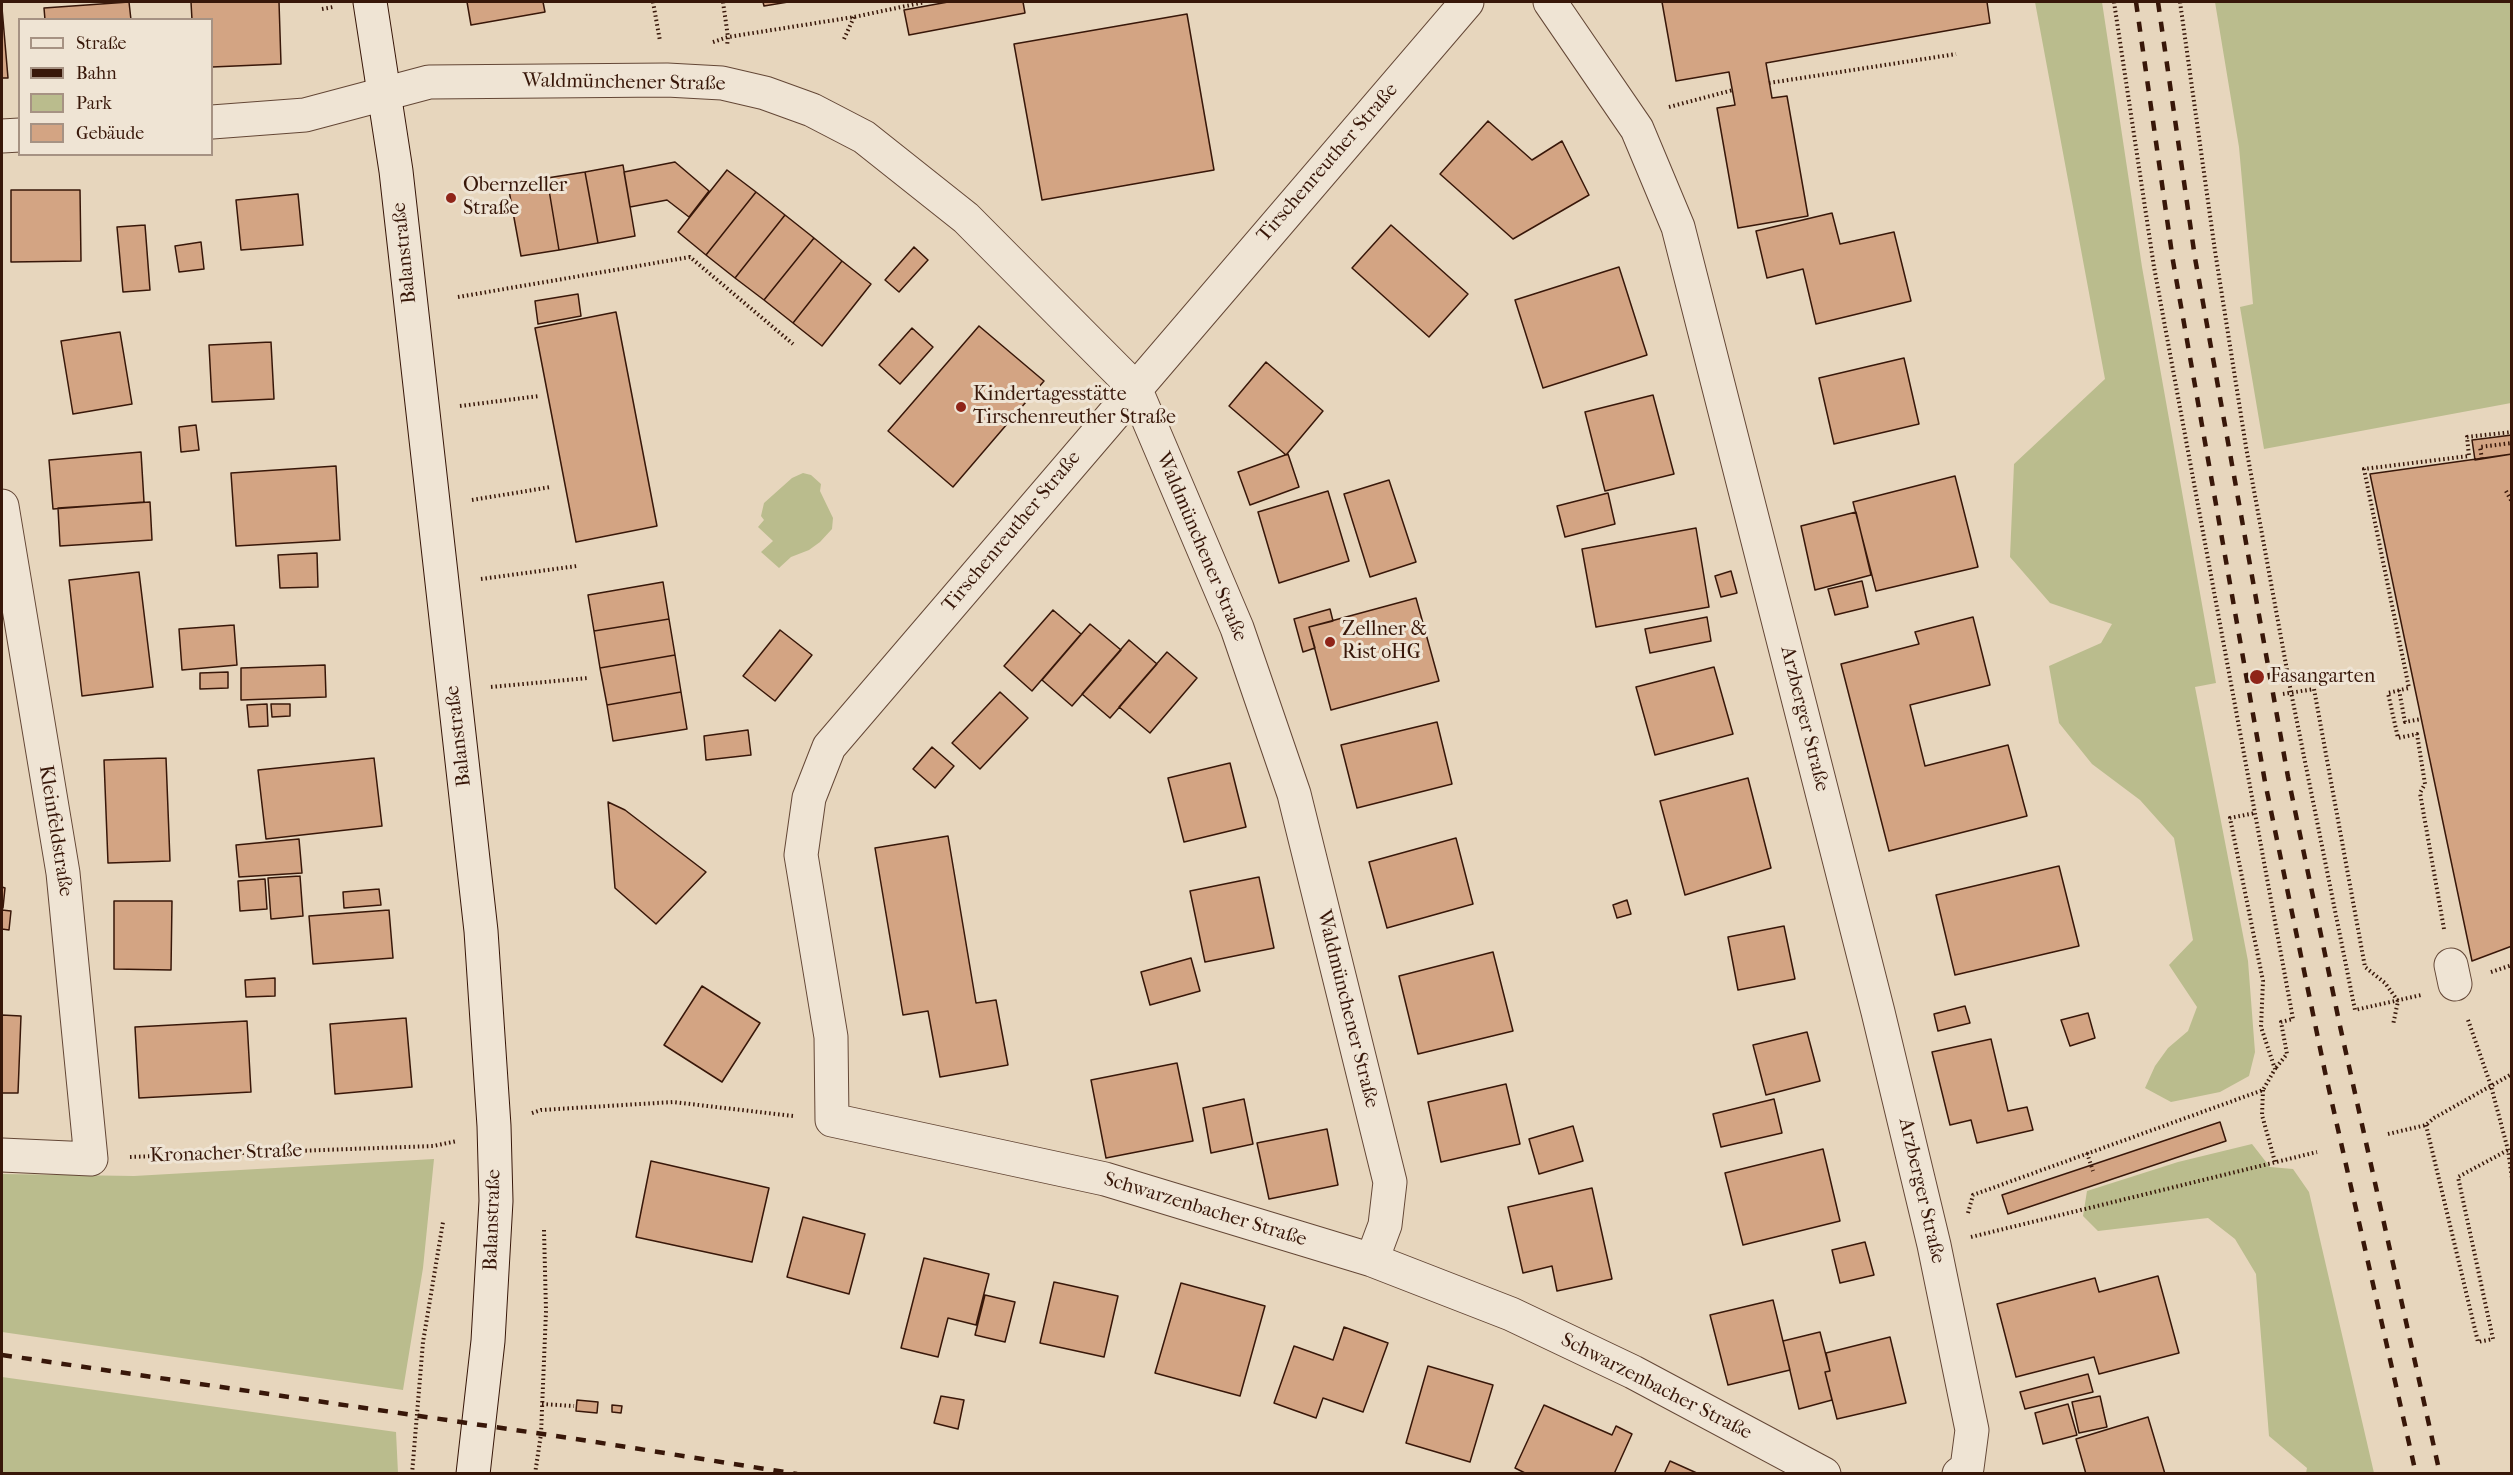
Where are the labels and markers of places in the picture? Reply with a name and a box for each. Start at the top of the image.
place label: Obernzeller Straße [463,174,567,221]
marker: Obernzeller Straße [444,191,458,205]
place label: Kindertagesstätte Tirschenreuther Straße [973,383,1176,430]
marker: Kindertagesstätte Tirschenreuther Straße [954,400,968,414]
place label: Zellner & Rist oHG [1342,618,1427,665]
marker: Zellner & Rist oHG [1323,635,1337,649]
place label: Fasangarten [2270,665,2375,689]
marker: Fasangarten [2248,668,2266,686]

